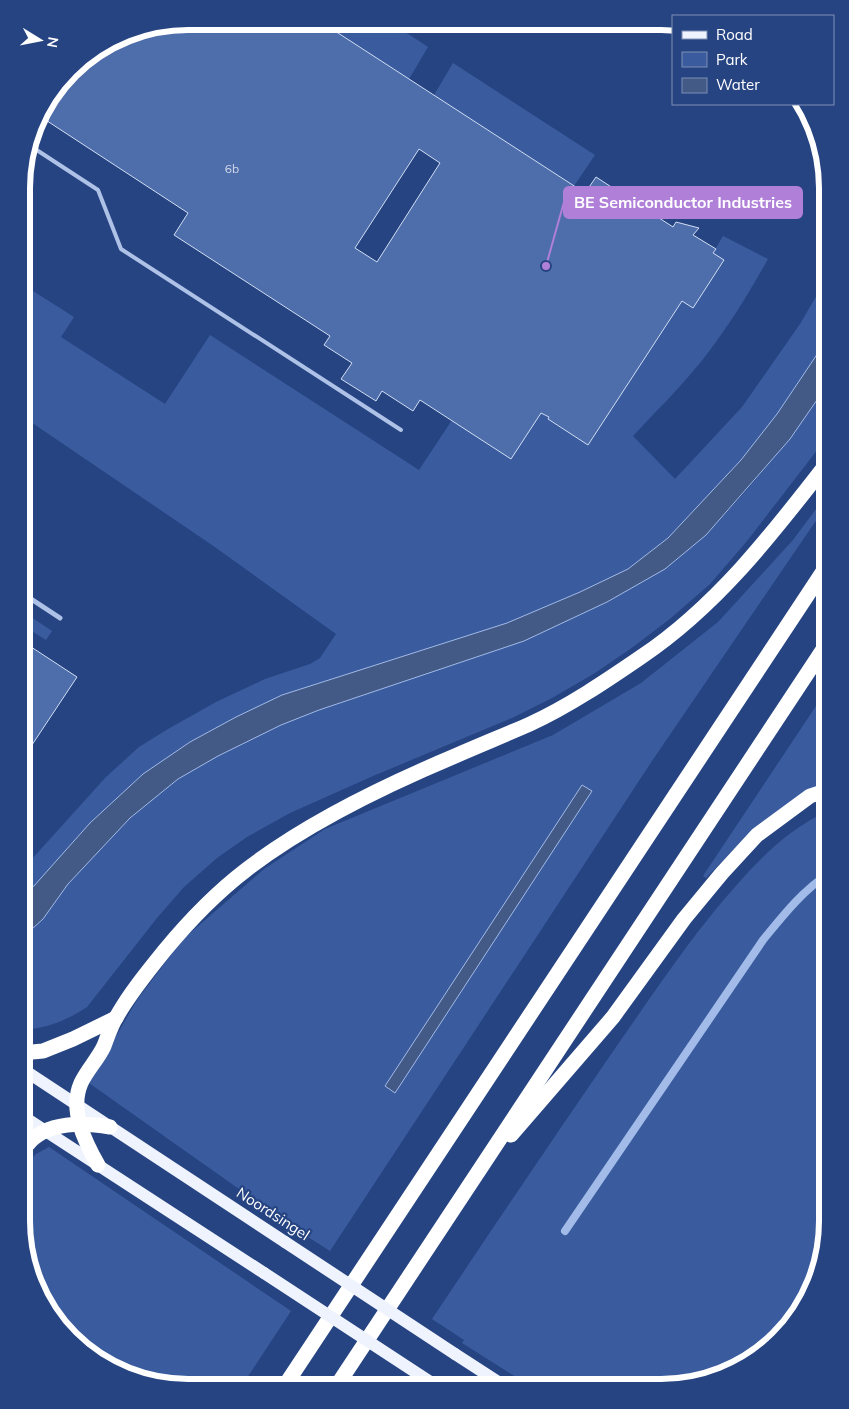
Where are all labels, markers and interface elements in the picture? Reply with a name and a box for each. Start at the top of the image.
north arrow [15,15,65,65]
legend [672,15,834,105]
text: Road [716,25,753,44]
text: N [43,35,63,49]
text: Park [716,50,748,69]
text: Water [716,75,760,94]
house number: 6b [225,161,239,176]
callout: BE Semiconductor Industries [564,187,802,218]
text: BE Semiconductor Industries [574,192,792,212]
street label: Noordsingel [233,1183,313,1244]

